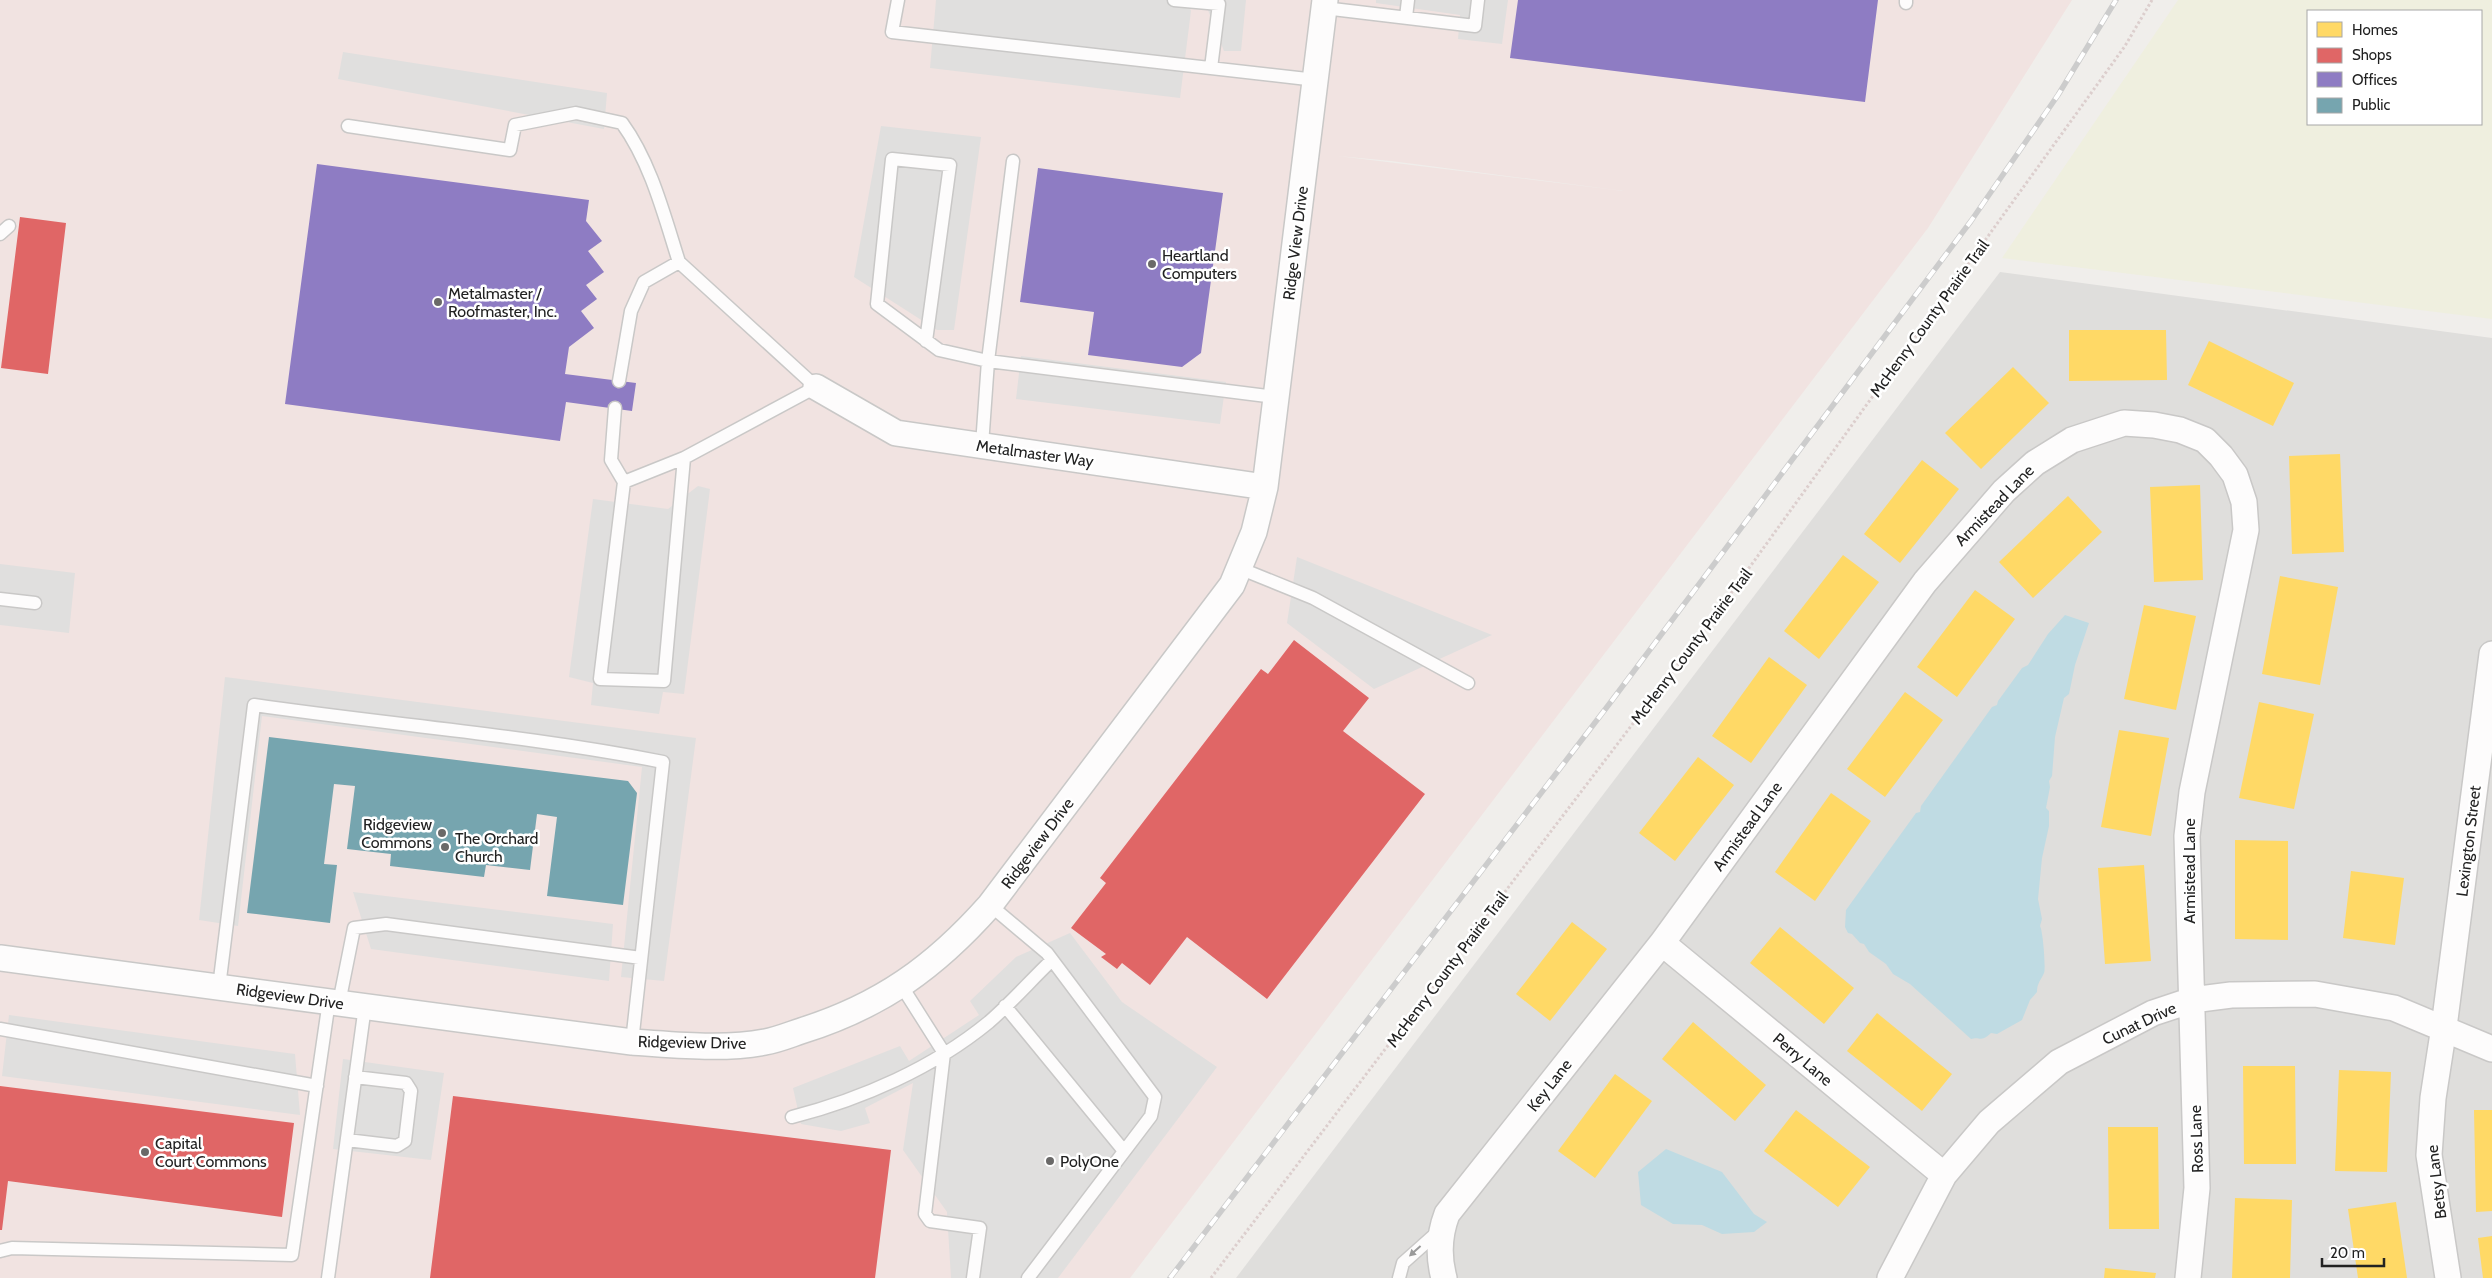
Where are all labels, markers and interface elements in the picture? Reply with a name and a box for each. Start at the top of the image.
legend [2307,10,2482,125]
text: Homes [2352,21,2398,39]
text: Shops [2352,46,2392,64]
text: Offices [2352,71,2397,89]
text: Public [2352,96,2390,114]
street label: Ridge View Drive [1279,185,1312,301]
street label: McHenry County Prairie Trail [1866,236,1993,401]
place label: Heartland Computers [1162,246,1237,283]
marker: Heartland Computers [1146,258,1158,270]
place label: Metalmaster / Roofmaster, Inc. [448,284,557,321]
marker: Metalmaster / Roofmaster, Inc. [432,296,444,308]
street label: Metalmaster Way [975,436,1095,471]
street label: Armistead Lane [1951,461,2038,550]
street label: McHenry County Prairie Trail [1627,565,1756,728]
street label: Armistead Lane [1709,778,1786,875]
street label: Lexington Street [2452,784,2485,898]
street label: Ridgeview Drive [997,794,1078,892]
place label: Ridgeview Commons [361,815,432,852]
street label: Armistead Lane [2180,818,2199,924]
marker: Ridgeview Commons [436,827,448,839]
place label: The Orchard Church [455,829,538,866]
marker: The Orchard Church [439,841,451,853]
street label: McHenry County Prairie Trail [1383,888,1512,1051]
street label: Ridgeview Drive [235,980,345,1013]
street label: Cunat Drive [2099,998,2179,1049]
street label: Perry Lane [1769,1029,1836,1090]
street label: Ridgeview Drive [638,1032,746,1053]
street label: Key Lane [1523,1055,1576,1115]
street label: Ross Lane [2186,1105,2207,1173]
place label: Capital Court Commons [155,1134,267,1171]
street label: Betsy Lane [2423,1144,2450,1220]
marker: Capital Court Commons [139,1146,151,1158]
place label: PolyOne [1060,1152,1119,1171]
marker: PolyOne [1044,1155,1056,1167]
scale bar [2322,1236,2384,1268]
text: 20 m [2330,1244,2365,1262]
one-way arrow [1410,1245,1422,1257]

